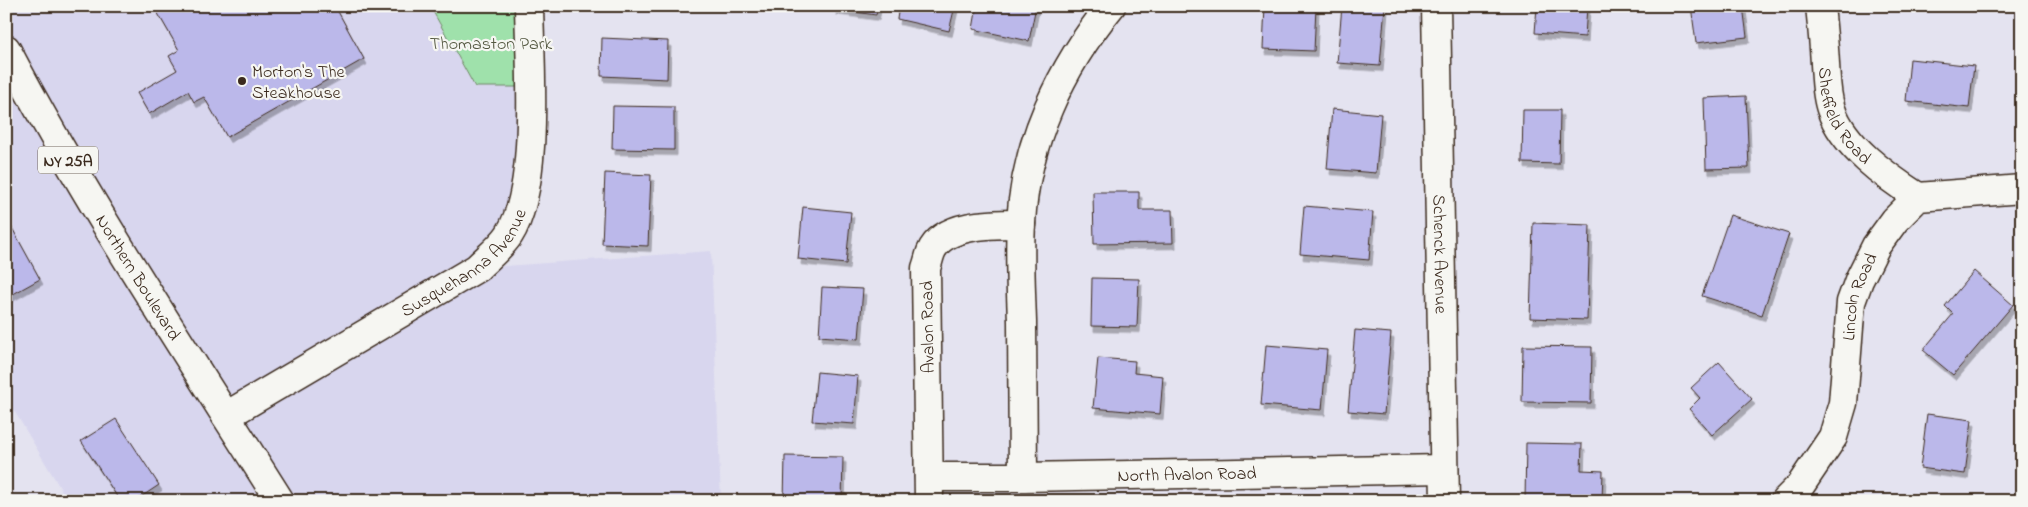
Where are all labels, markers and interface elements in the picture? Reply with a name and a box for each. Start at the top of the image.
park label: Thomaston Park [430,32,552,58]
place label: Morton's The Steakhouse [252,60,346,107]
street label: Sheffield Road [1810,67,1876,172]
marker: Morton's The Steakhouse [236,75,248,87]
road number: NY 25A [38,146,98,174]
street label: Schenck Avenue [1424,194,1453,315]
street label: Susquehanna Avenue [397,205,535,325]
street label: Northern Boulevard [88,210,186,346]
street label: Lincoln Road [1837,249,1885,342]
street label: Avalon Road [915,280,943,374]
street label: North Avalon Road [1117,462,1257,490]

